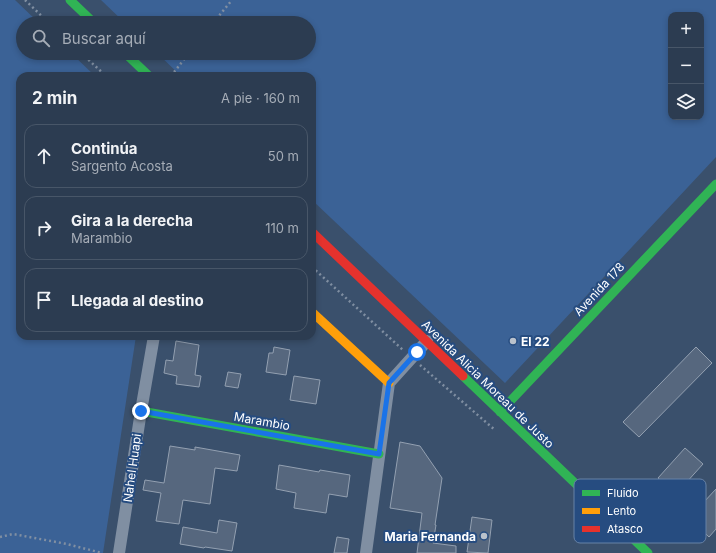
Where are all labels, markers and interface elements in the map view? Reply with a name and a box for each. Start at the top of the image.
map controls [668,12,704,120]
button: + [668,12,704,48]
search box [16,16,316,60]
icon: search [30,27,52,49]
text: Buscar aquí [62,29,146,48]
button: − [668,48,704,84]
button: layers [668,84,704,120]
text: 2 min [32,88,77,108]
text: A pie · 160 m [221,90,300,106]
text: Continúa [71,139,138,158]
icon: ahead [33,145,55,167]
text: 50 m [268,148,299,164]
text: Sargento Acosta [71,158,173,174]
text: Gira a la derecha [71,211,193,230]
icon: right [33,217,55,239]
text: 110 m [265,220,299,236]
text: Marambio [71,230,133,246]
street label: Avenida 178 [571,259,627,319]
icon: arrive [33,289,55,311]
text: Llegada al destino [71,291,204,310]
street label: Avenida Alicia Moreau de Justo [419,317,557,451]
place label: El 22 [521,334,550,349]
marker: El 22 [508,336,518,346]
route start [408,343,426,361]
route end [132,402,150,420]
street label: Marambio [233,409,291,433]
street label: Nahel Huapi [120,433,144,503]
legend [574,479,706,543]
text: Fluido [607,486,639,500]
text: Lento [607,504,637,518]
text: Atasco [607,522,643,536]
place label: Maria Fernanda [385,529,476,544]
marker: Maria Fernanda [479,531,489,541]

